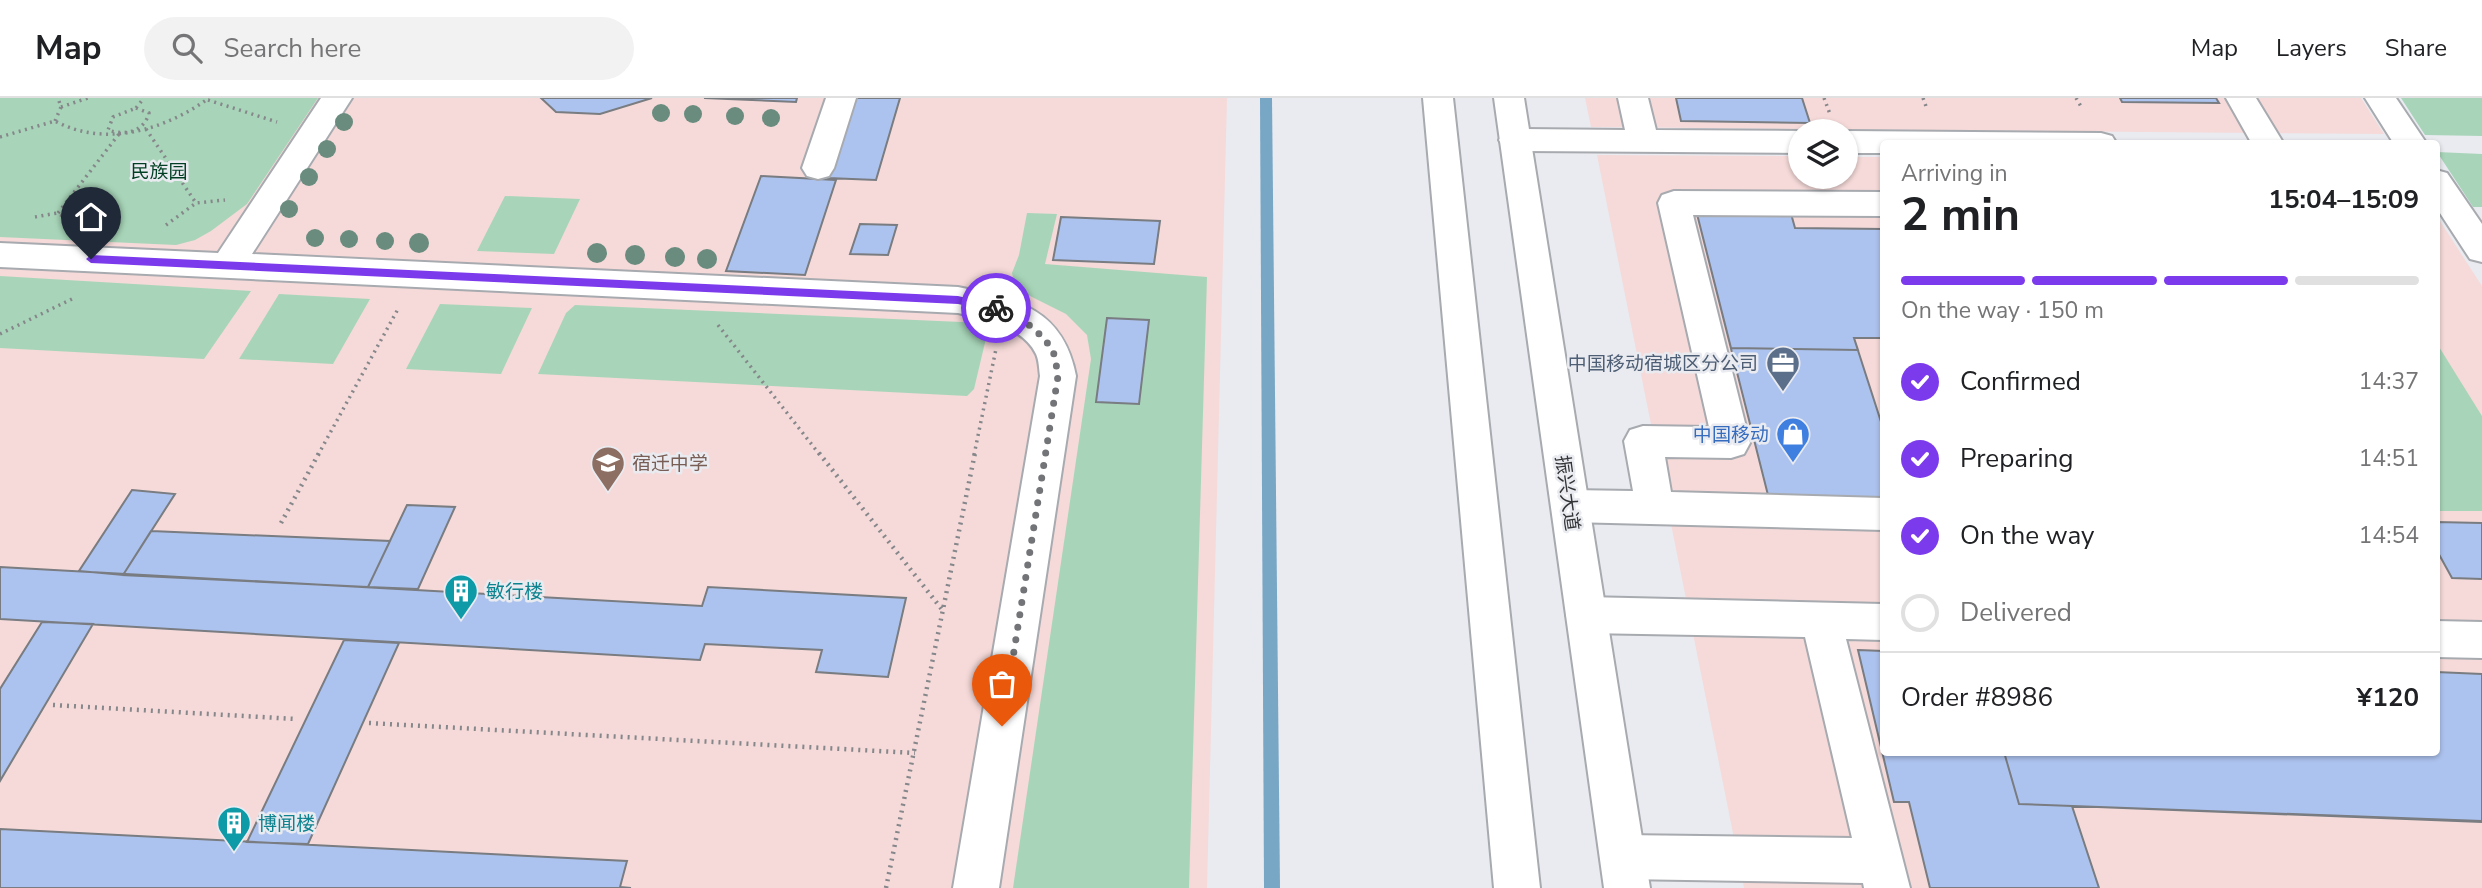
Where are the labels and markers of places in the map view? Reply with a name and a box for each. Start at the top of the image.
pin [61,187,121,259]
office icon: 中国移动宿城区分公司 [1764,344,1802,393]
place label: 中国移动宿城区分公司 [1568,351,1758,377]
shop icon: 中国移动 [1774,415,1812,464]
place label: 中国移动 [1693,422,1769,448]
school or university icon: 宿迁中学 [589,444,627,493]
place label: 宿迁中学 [632,451,708,477]
building icon: 敏行楼 [442,572,480,621]
place label: 敏行楼 [486,579,543,605]
pin [972,654,1032,726]
building icon: 博闻楼 [215,804,253,853]
place label: 博闻楼 [258,811,315,837]

